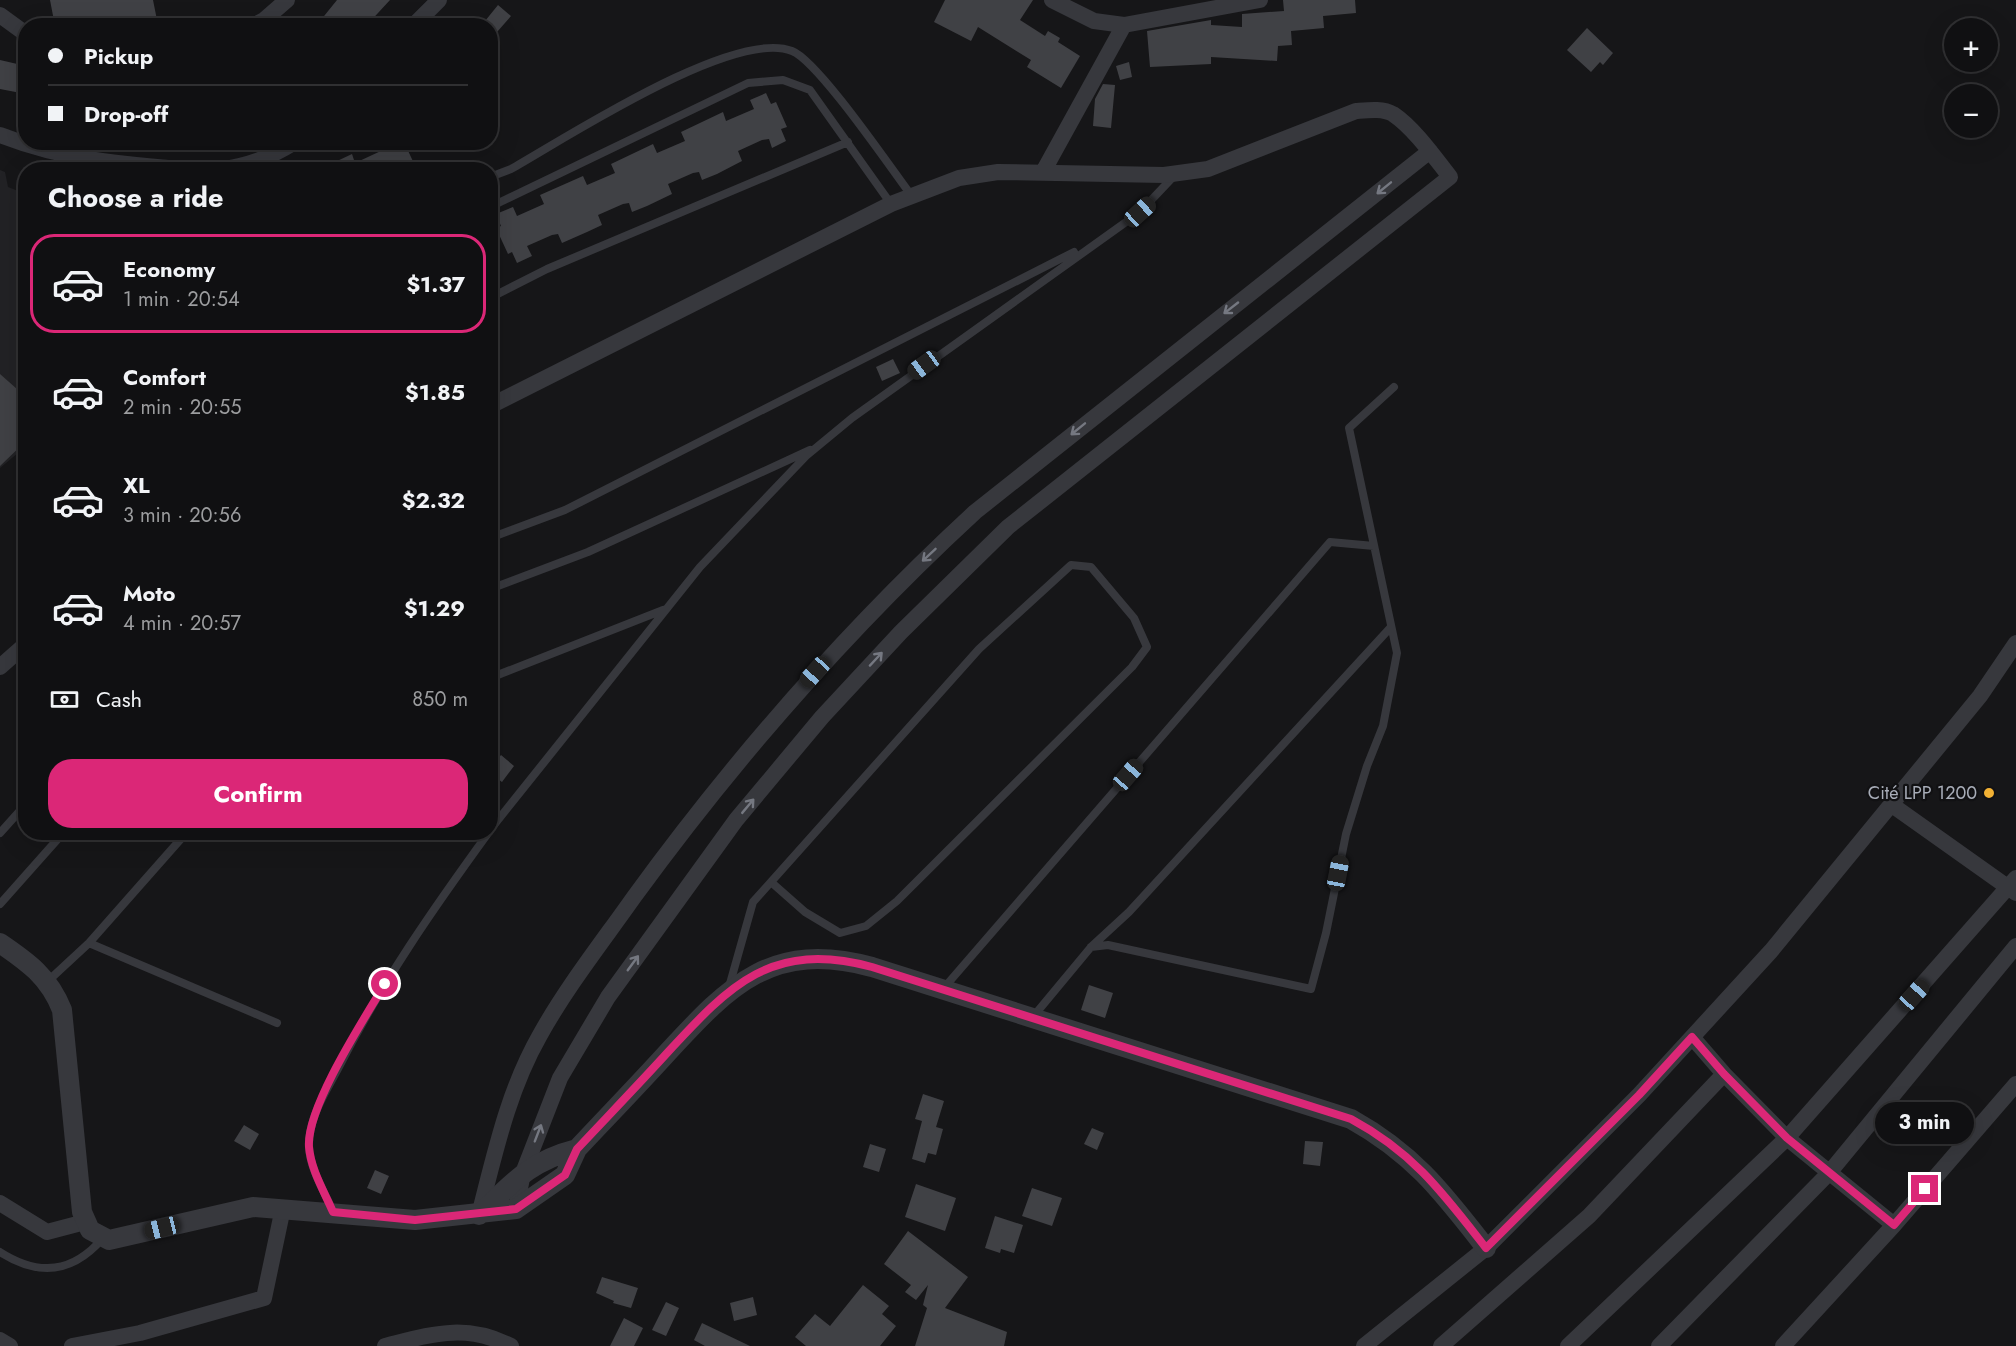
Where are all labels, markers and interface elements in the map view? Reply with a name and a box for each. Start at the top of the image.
map controls [1944,18,1998,138]
button: + [1944,18,1998,72]
text: Pickup [84,40,153,72]
button: − [1944,84,1998,138]
text: Drop-off [84,98,168,130]
text: Choose a ride [48,178,223,217]
one-way arrow [1376,181,1392,194]
car [1121,193,1159,231]
text: Economy [123,253,215,285]
icon: car [51,257,105,311]
text: $1.37 [406,268,465,300]
text: 1 min · 20:54 [123,285,240,314]
one-way arrow [1223,302,1239,315]
car [904,347,944,383]
text: Comfort [123,361,206,393]
icon: car [51,365,105,419]
text: $1.85 [405,376,465,408]
text: 2 min · 20:55 [123,393,242,422]
one-way arrow [1070,422,1086,435]
text: XL [123,469,150,501]
icon: car [51,473,105,527]
text: $2.32 [402,484,465,516]
text: 3 min · 20:56 [123,501,241,530]
one-way arrow [921,548,936,562]
text: Moto [123,577,176,609]
icon: car [51,581,105,635]
text: $1.29 [404,592,465,624]
text: 4 min · 20:57 [123,609,241,638]
one-way arrow [869,651,883,666]
car [796,653,834,691]
icon: cash [48,683,81,716]
text: Cash [96,683,142,715]
text: 850 m [412,685,468,714]
car [1109,756,1147,794]
button: Confirm [48,759,468,828]
place label: Cité LPP 1200 [1868,780,1977,806]
marker: Cité LPP 1200 [1982,786,1996,800]
one-way arrow [741,799,755,814]
car [1326,854,1350,892]
one-way arrow [627,956,639,972]
route start [371,970,398,997]
car [1895,976,1933,1014]
callout: 3 min [1876,1102,1974,1144]
text: 3 min [1899,1108,1950,1137]
one-way arrow [534,1124,545,1143]
route end [1911,1175,1938,1202]
car [142,1215,182,1241]

